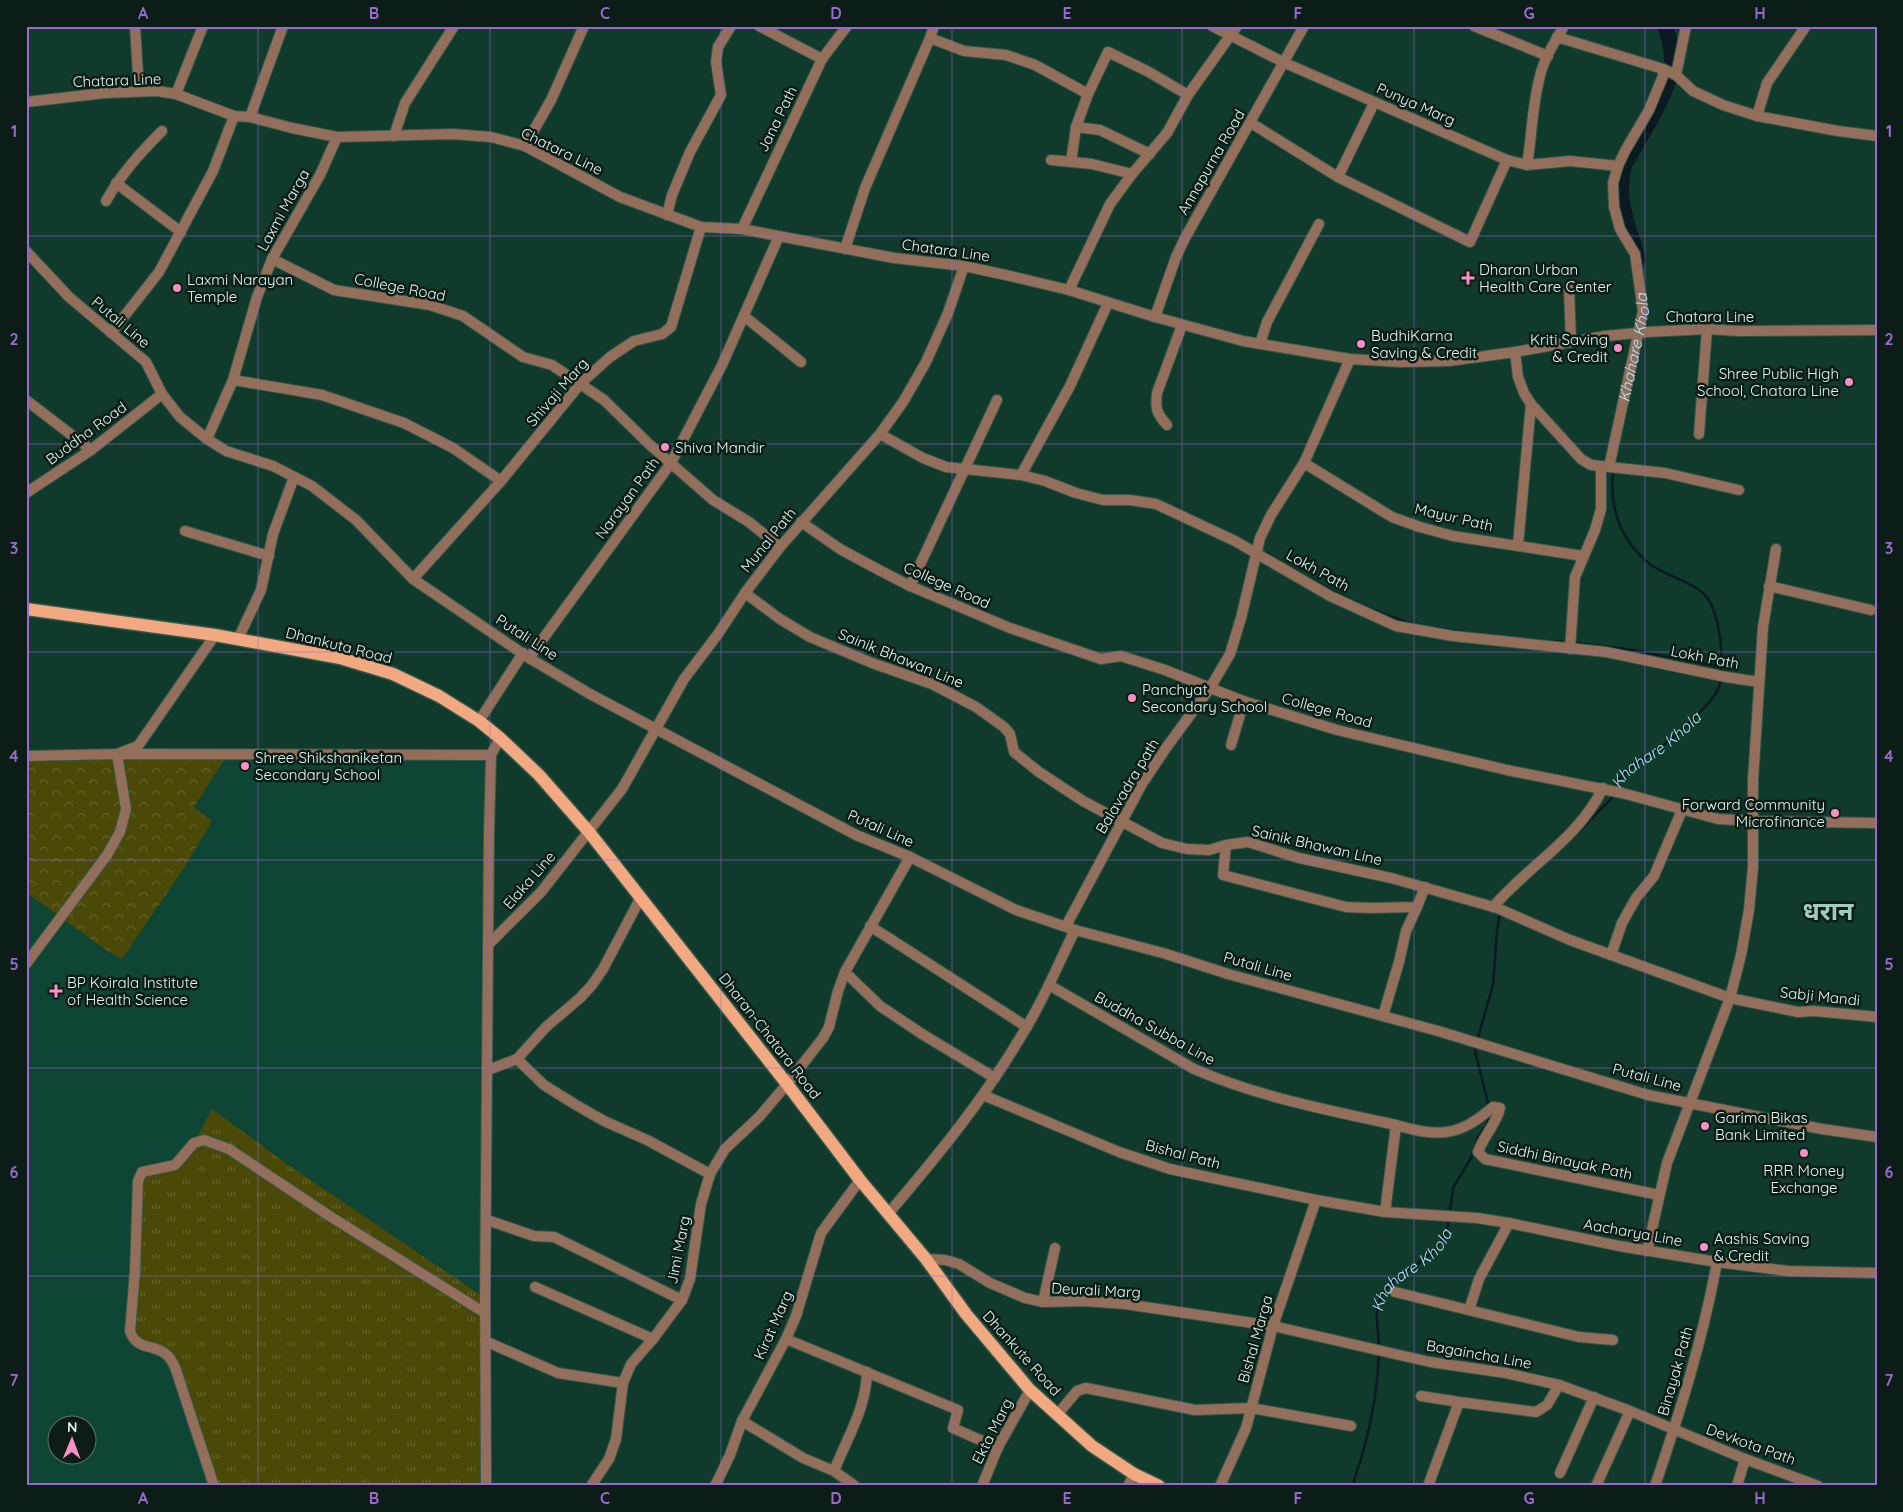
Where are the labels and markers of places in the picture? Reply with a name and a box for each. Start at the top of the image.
place label: Dharan Urban Health Care Center [1479,260,1612,296]
place label: Laxmi Narayan Temple [187,270,293,306]
marker: Dharan Urban Health Care Center [1461,271,1475,285]
marker: Laxmi Narayan Temple [171,282,183,294]
place label: BudhiKarna Saving & Credit [1371,326,1477,362]
place label: Kriti Saving & Credit [1530,330,1608,366]
marker: BudhiKarna Saving & Credit [1355,338,1367,350]
marker: Kriti Saving & Credit [1612,342,1624,354]
place label: Shree Public High School, Chatara Line [1697,364,1839,400]
marker: Shree Public High School, Chatara Line [1843,376,1855,388]
place label: Shiva Mandir [675,438,765,457]
marker: Shiva Mandir [659,441,671,453]
place label: Panchyat Secondary School [1142,680,1267,716]
marker: Panchyat Secondary School [1126,692,1138,704]
place label: Shree Shikshaniketan Secondary School [255,748,402,784]
marker: Shree Shikshaniketan Secondary School [239,760,251,772]
place label: Forward Community Microfinance [1682,795,1825,831]
marker: Forward Community Microfinance [1829,807,1841,819]
place label: BP Koirala Institute of Health Science [67,973,198,1009]
marker: BP Koirala Institute of Health Science [49,984,63,998]
place label: Garima Bikas Bank Limited [1715,1108,1808,1144]
marker: Garima Bikas Bank Limited [1699,1120,1711,1132]
marker: RRR Money Exchange [1798,1147,1810,1159]
place label: RRR Money Exchange [1763,1161,1845,1197]
place label: Aashis Saving & Credit [1714,1229,1810,1265]
marker: Aashis Saving & Credit [1698,1241,1710,1253]

